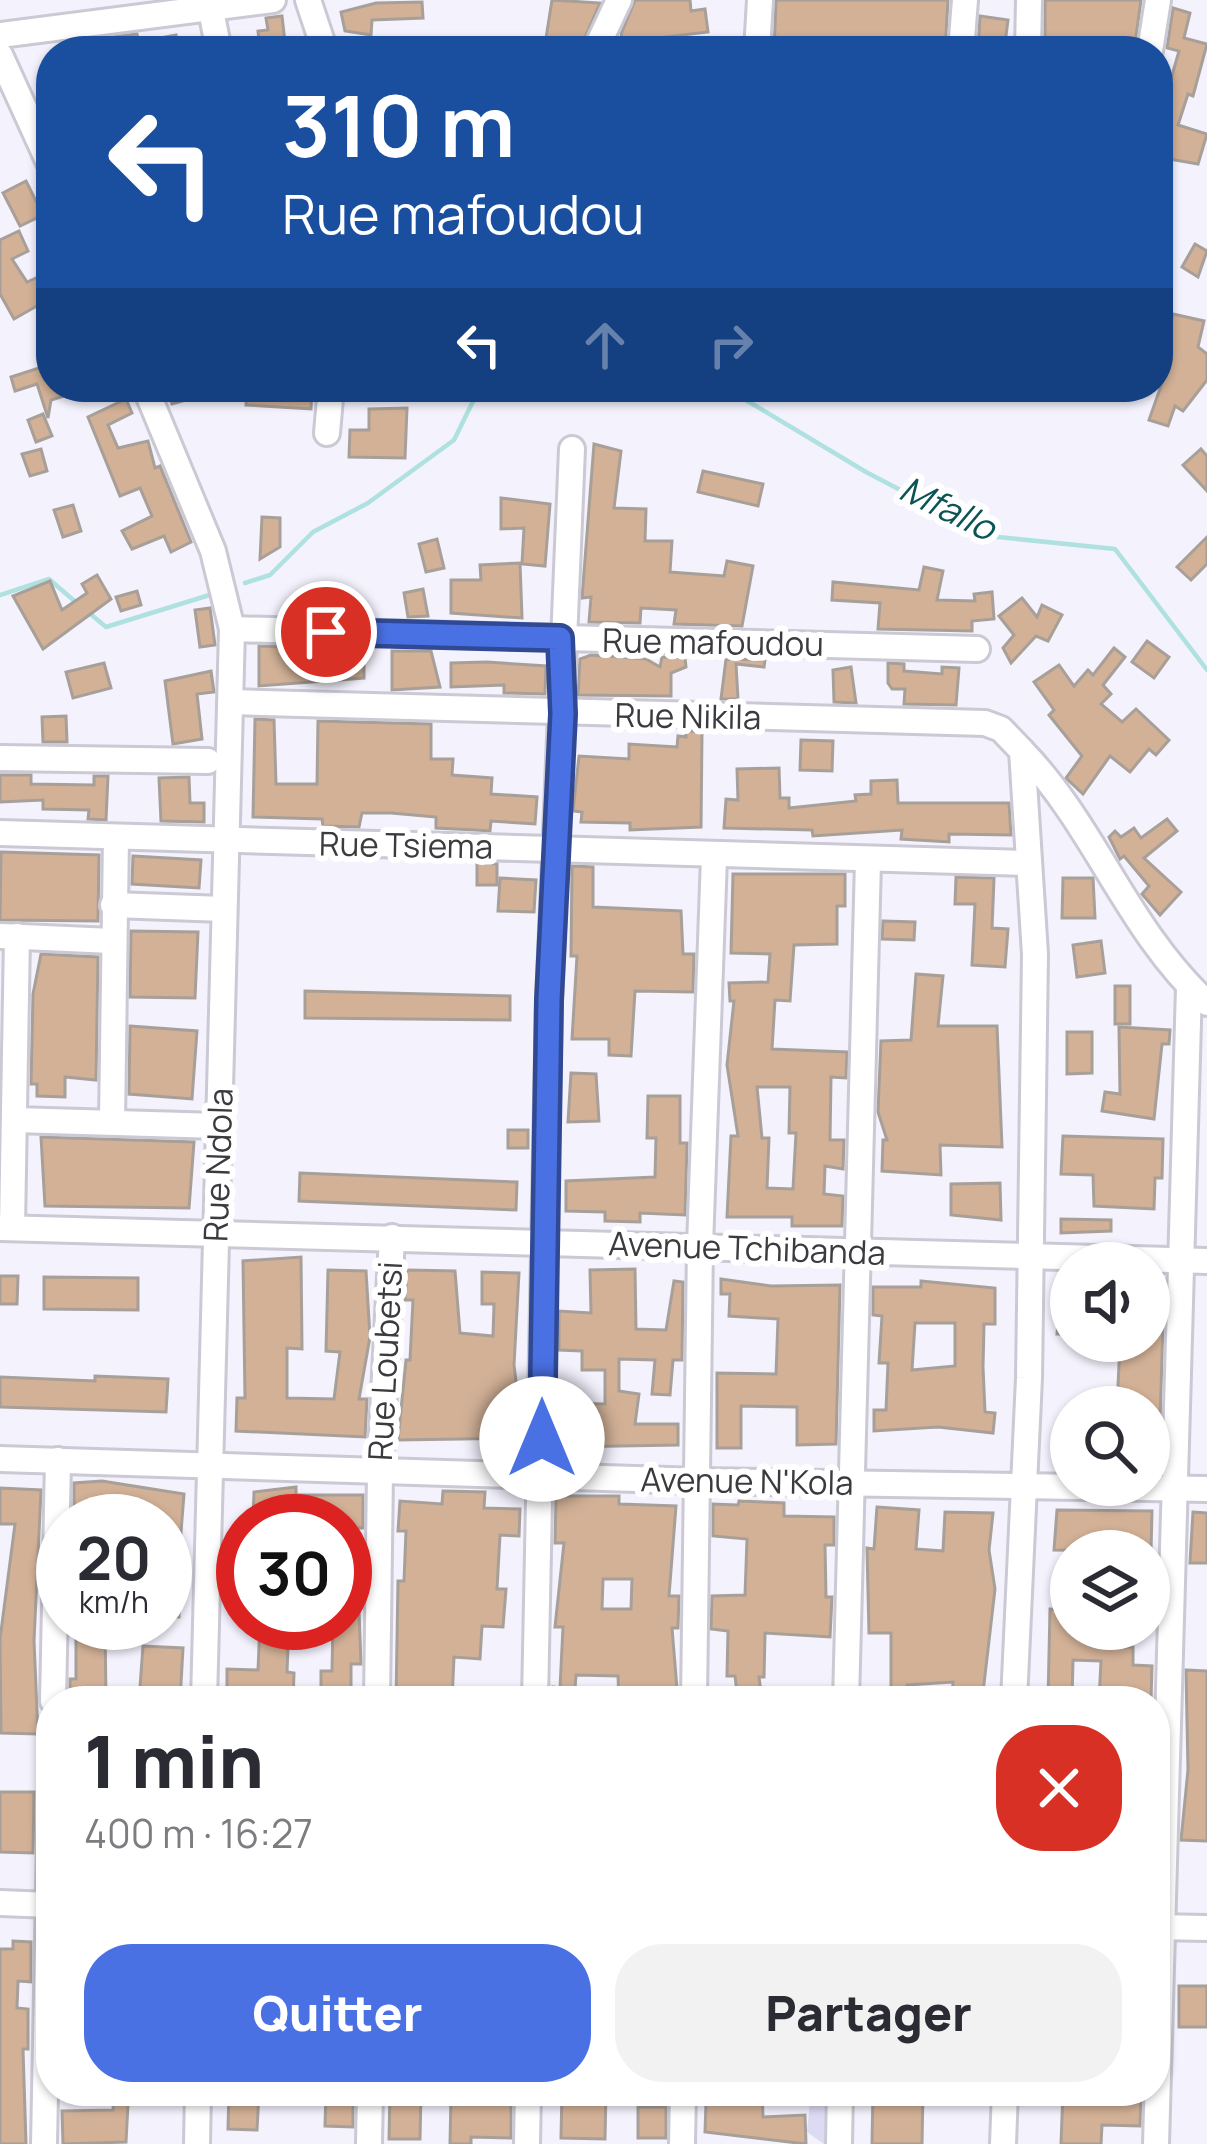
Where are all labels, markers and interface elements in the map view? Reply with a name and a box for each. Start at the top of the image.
text: 310 m [282,67,515,182]
icon: left [84,84,240,240]
text: Rue mafoudou [282,176,644,250]
icon: left [446,312,512,378]
icon: ahead [572,312,638,378]
icon: right [698,312,764,378]
water label: Mfallo [892,463,1007,553]
pin [275,581,377,683]
icon: arrive [293,599,359,665]
street label: Rue mafoudou [602,617,824,666]
street label: Rue Nikila [614,692,762,739]
street label: Rue Tsiema [319,820,493,869]
street label: Rue Ndola [192,1087,243,1243]
street label: Avenue Tchibanda [608,1220,886,1275]
map controls [1050,1242,1170,1650]
button: sound [1050,1242,1170,1362]
street label: Rue Loubetsi [357,1260,412,1462]
position arrow [479,1376,605,1502]
button: search [1050,1386,1170,1506]
street label: Avenue N'Kola [640,1456,854,1505]
speed limit sign: 30 [216,1494,372,1650]
text: 20 [76,1516,152,1598]
button: layers [1050,1530,1170,1650]
text: km/h [79,1581,149,1622]
text: 1 min [84,1711,264,1810]
button: close [996,1725,1122,1851]
text: 400 m · 16:27 [84,1806,313,1860]
button: Quitter [84,1944,591,2082]
button: Partager [615,1944,1122,2082]

